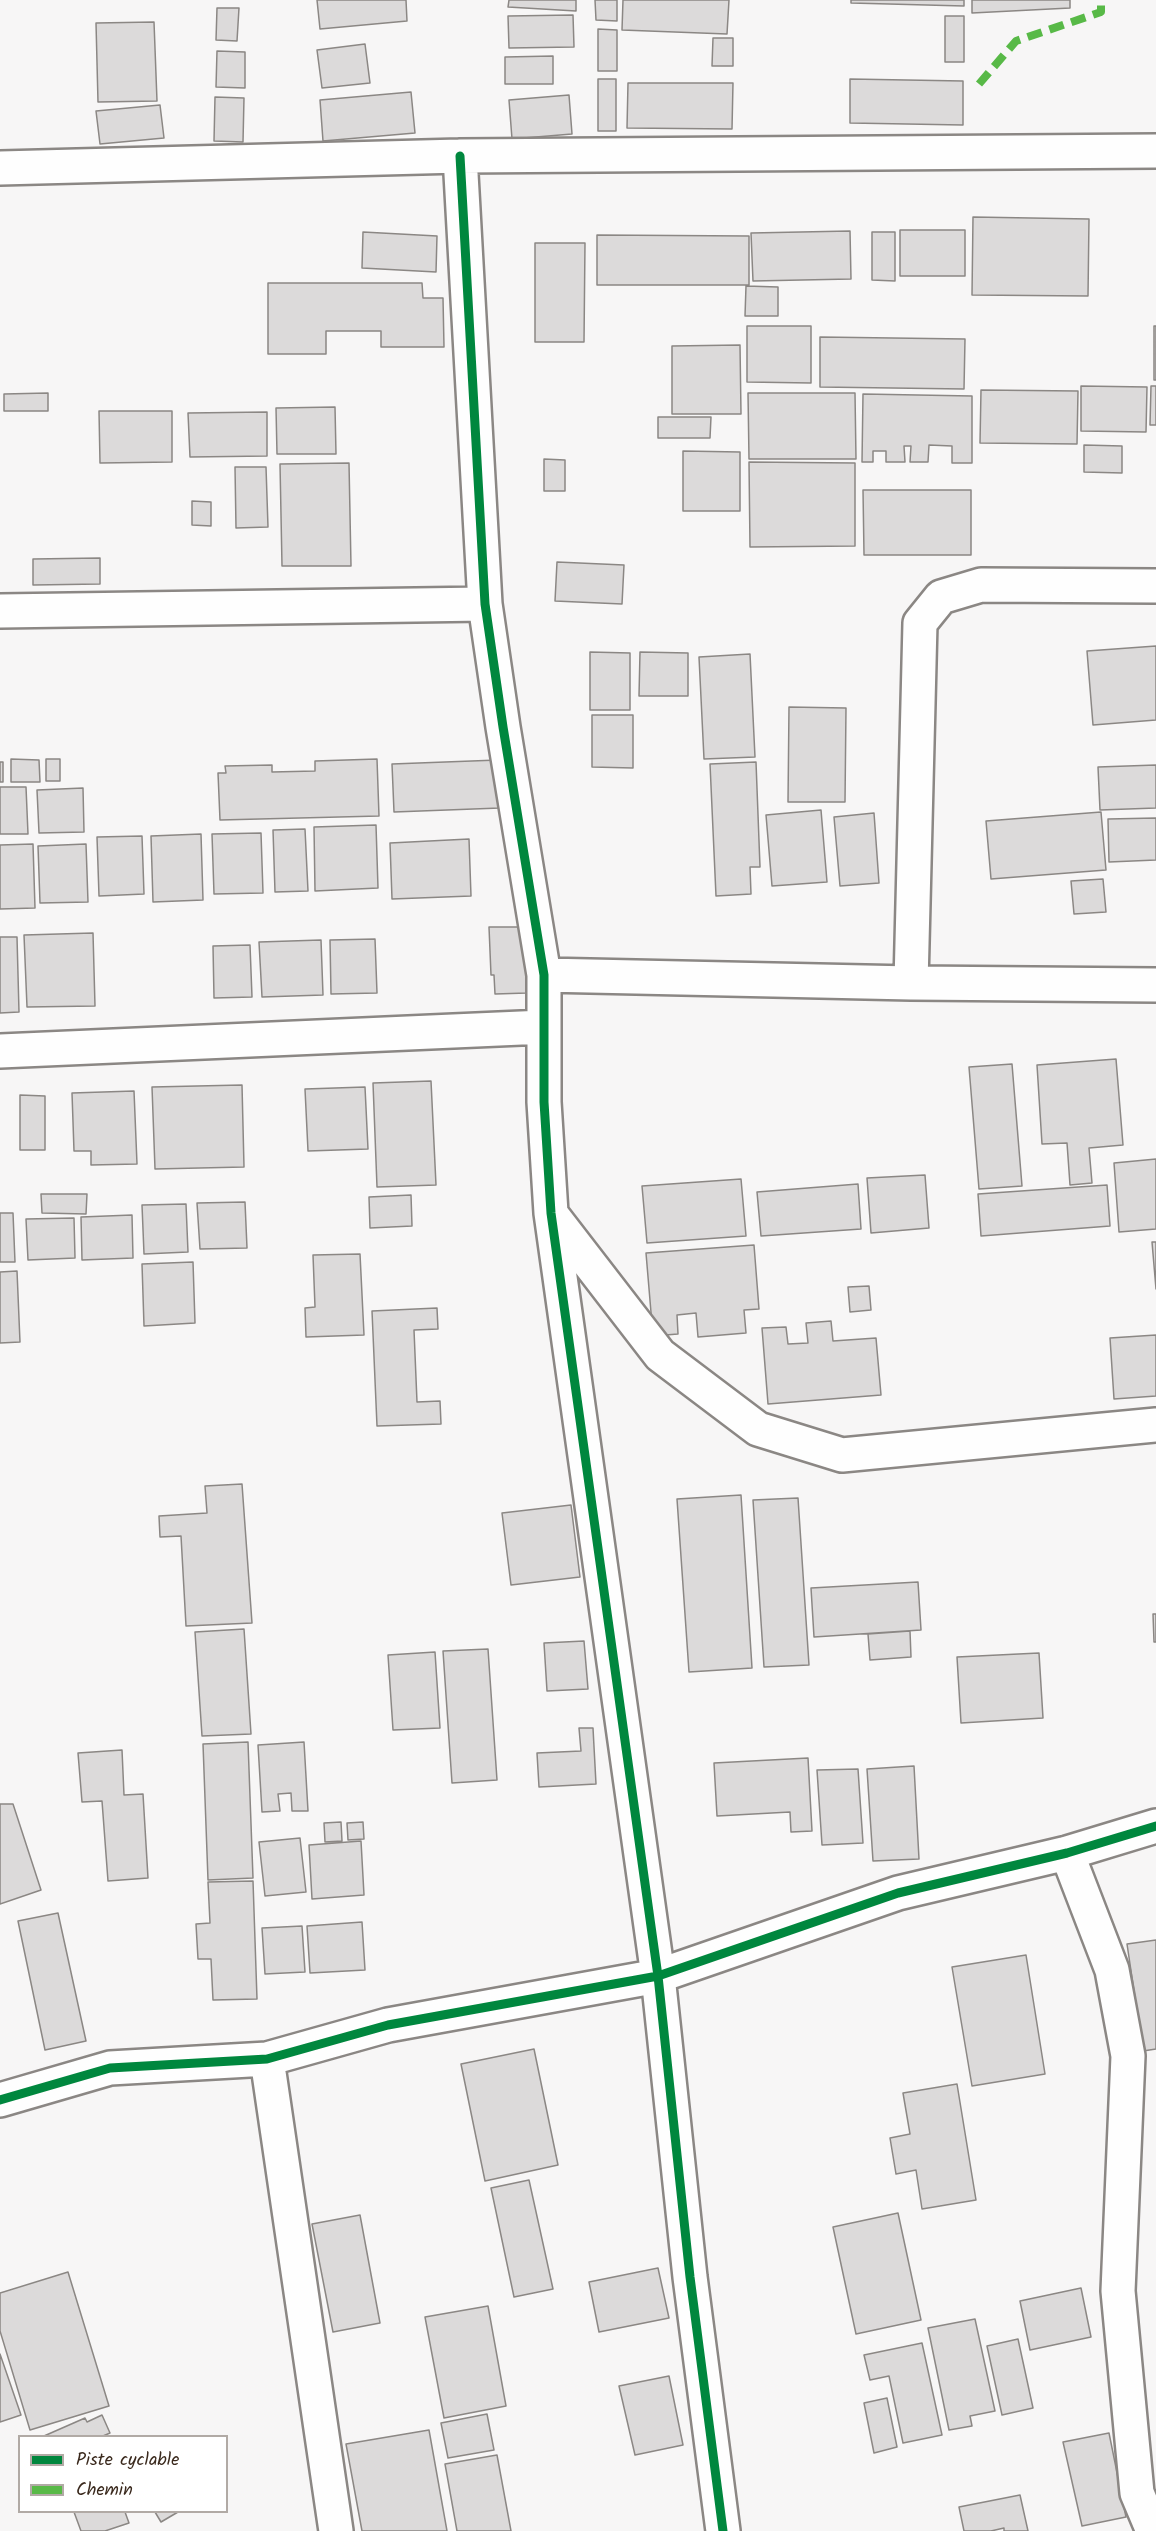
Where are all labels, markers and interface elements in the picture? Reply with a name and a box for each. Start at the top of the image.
legend [18,2435,228,2513]
text: Piste cyclable [76,2446,179,2475]
text: Chemin [76,2476,133,2505]

